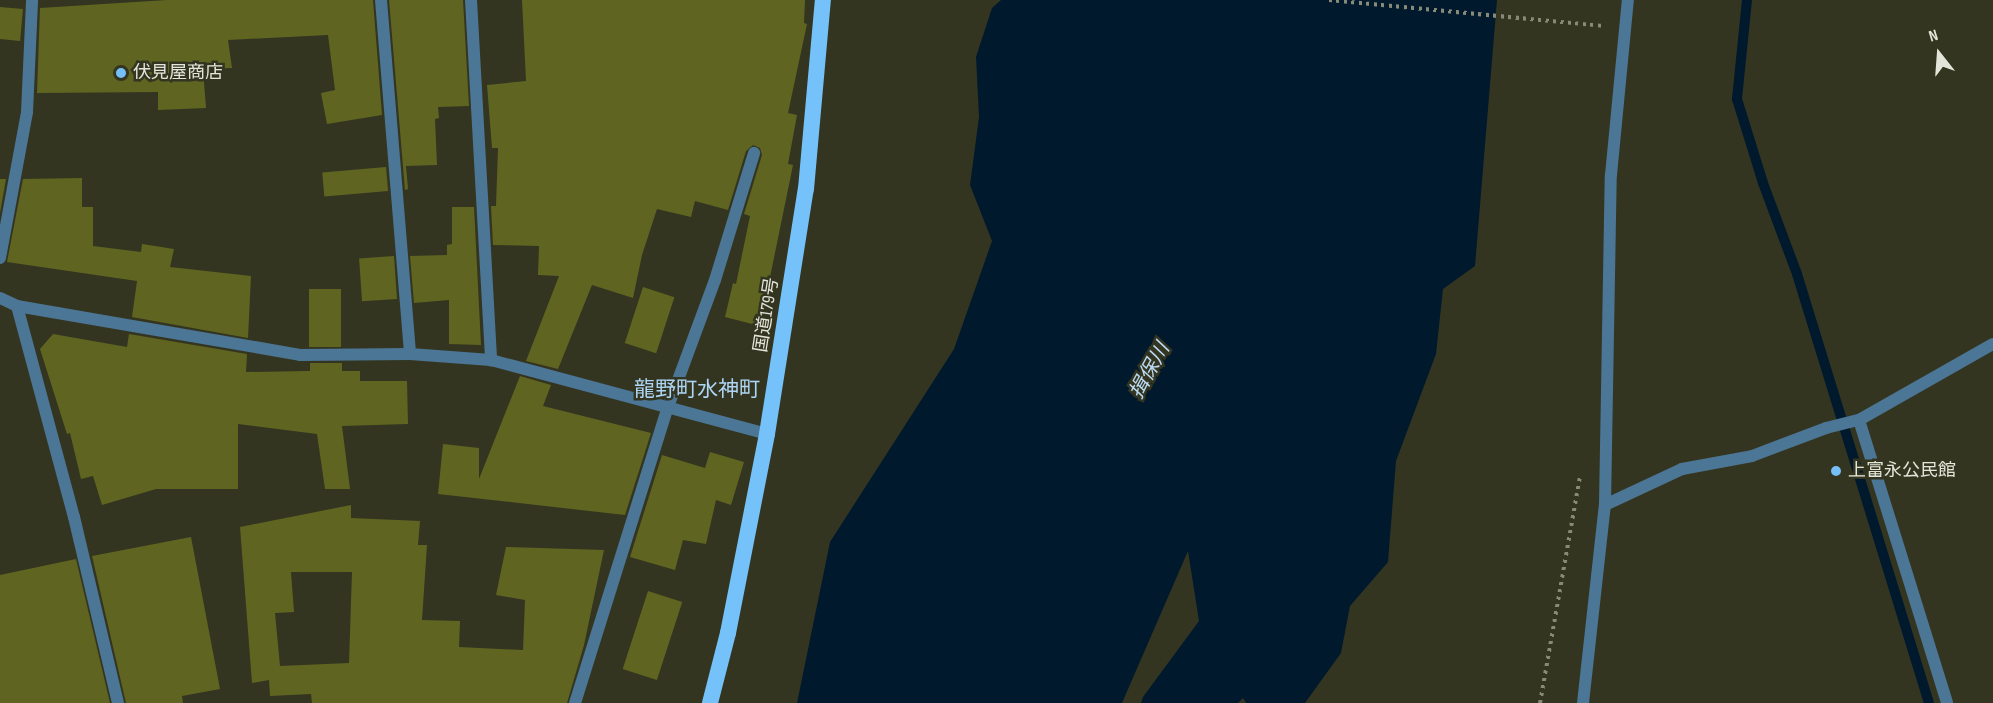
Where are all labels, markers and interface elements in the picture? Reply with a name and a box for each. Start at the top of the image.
north arrow [1909,24,1969,84]
text: N [1927,26,1940,47]
place label: 伏見屋商店 [133,62,223,84]
marker: 伏見屋商店 [114,66,128,80]
street label: 国道179号 [750,276,784,354]
water label: 揖保川 [1125,339,1175,403]
district label: 龍野町水神町 [634,377,760,403]
place label: 上富永公民館 [1848,460,1956,482]
marker: 上富永公民館 [1829,464,1843,478]

